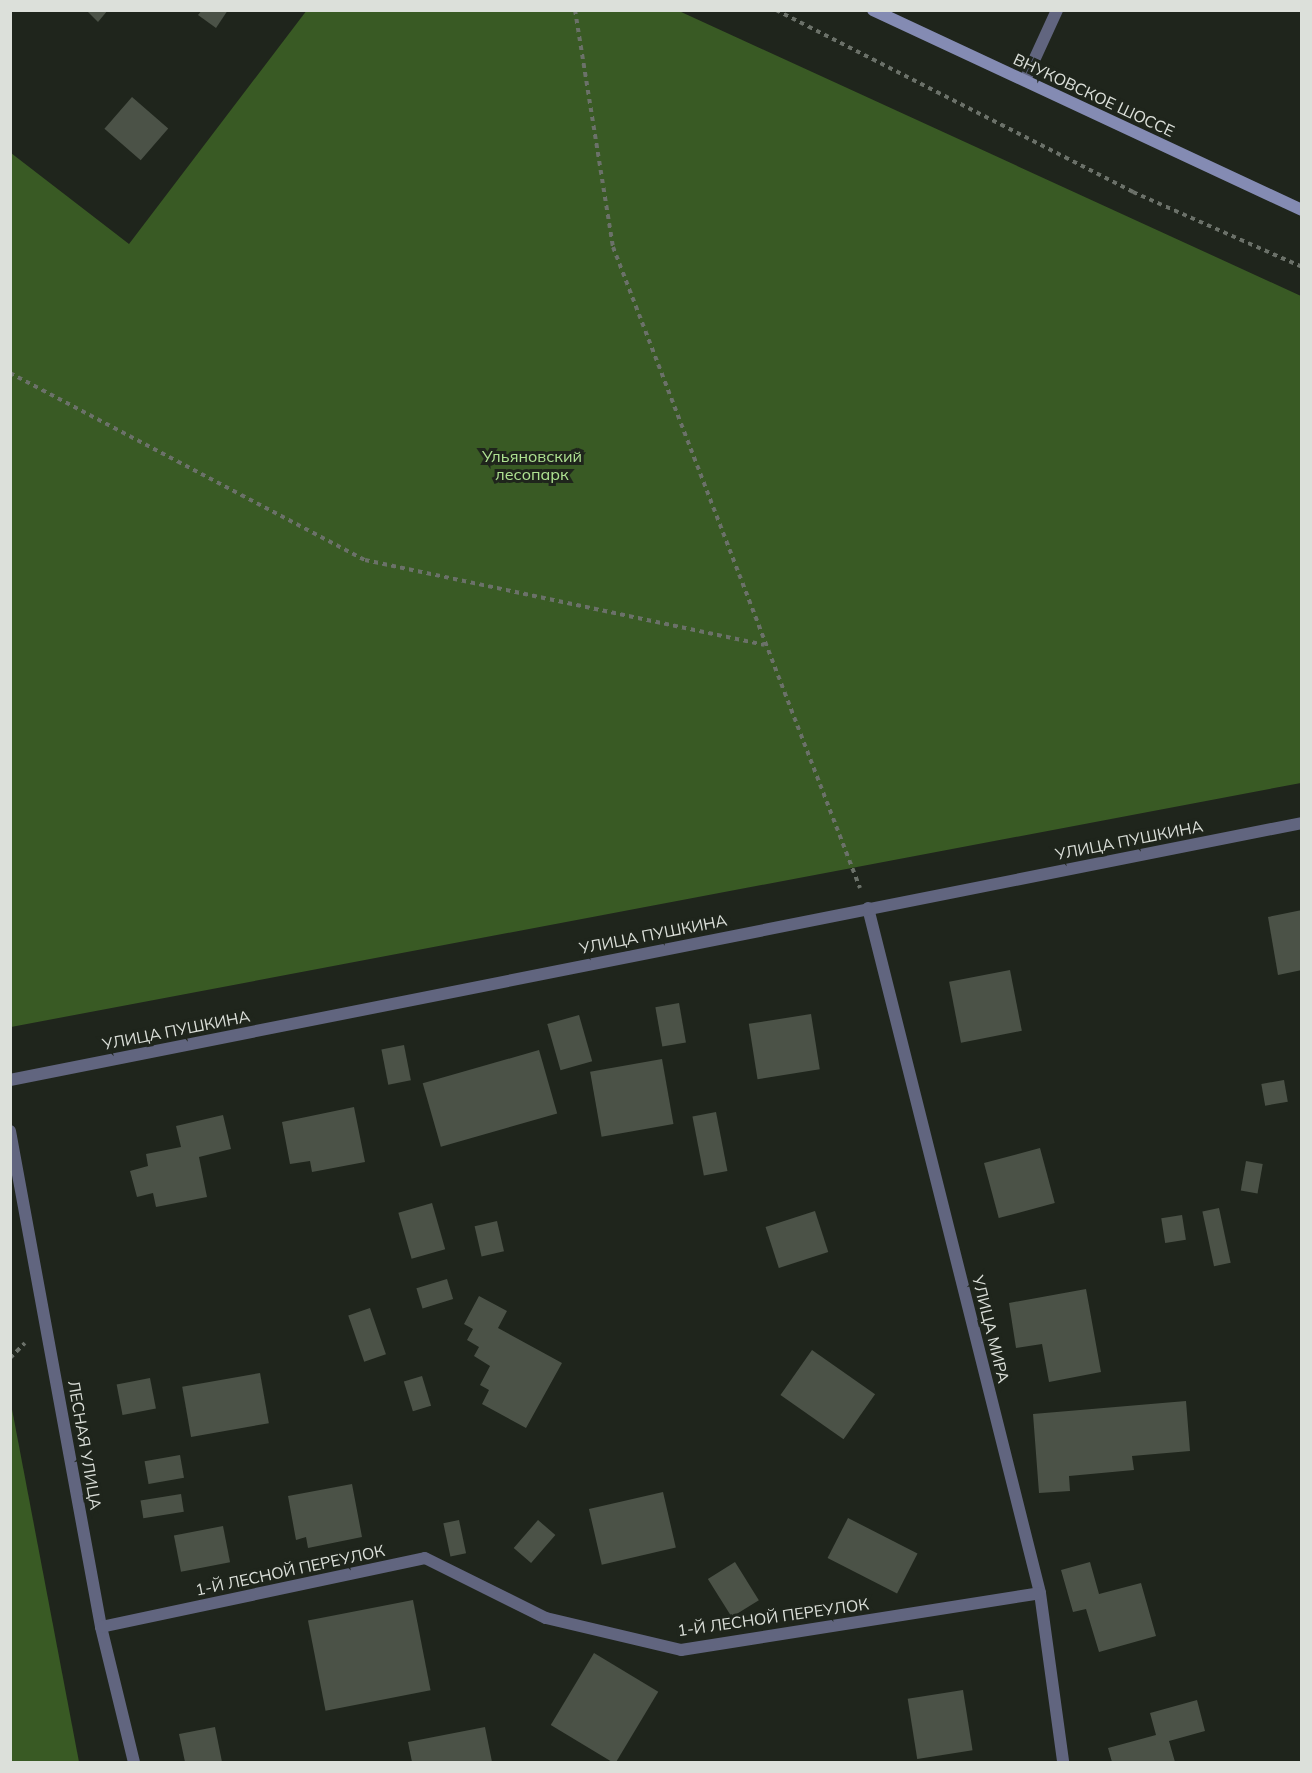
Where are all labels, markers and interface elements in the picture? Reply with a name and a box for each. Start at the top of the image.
street label: ВНУКОВСКОЕ ШОССЕ [1010,49,1178,141]
park label: Ульяновский лесопарк [482,446,582,484]
street label: УЛИЦА ПУШКИНА [1053,816,1205,864]
street label: УЛИЦА ПУШКИНА [577,910,729,958]
street label: УЛИЦА ПУШКИНА [100,1006,252,1054]
street label: УЛИЦА МИРА [968,1273,1014,1385]
street label: ЛЕСНАЯ УЛИЦА [64,1379,106,1511]
street label: 1-Й ЛЕСНОЙ ПЕРЕУЛОК [194,1541,386,1599]
street label: 1-Й ЛЕСНОЙ ПЕРЕУЛОК [676,1594,870,1640]

